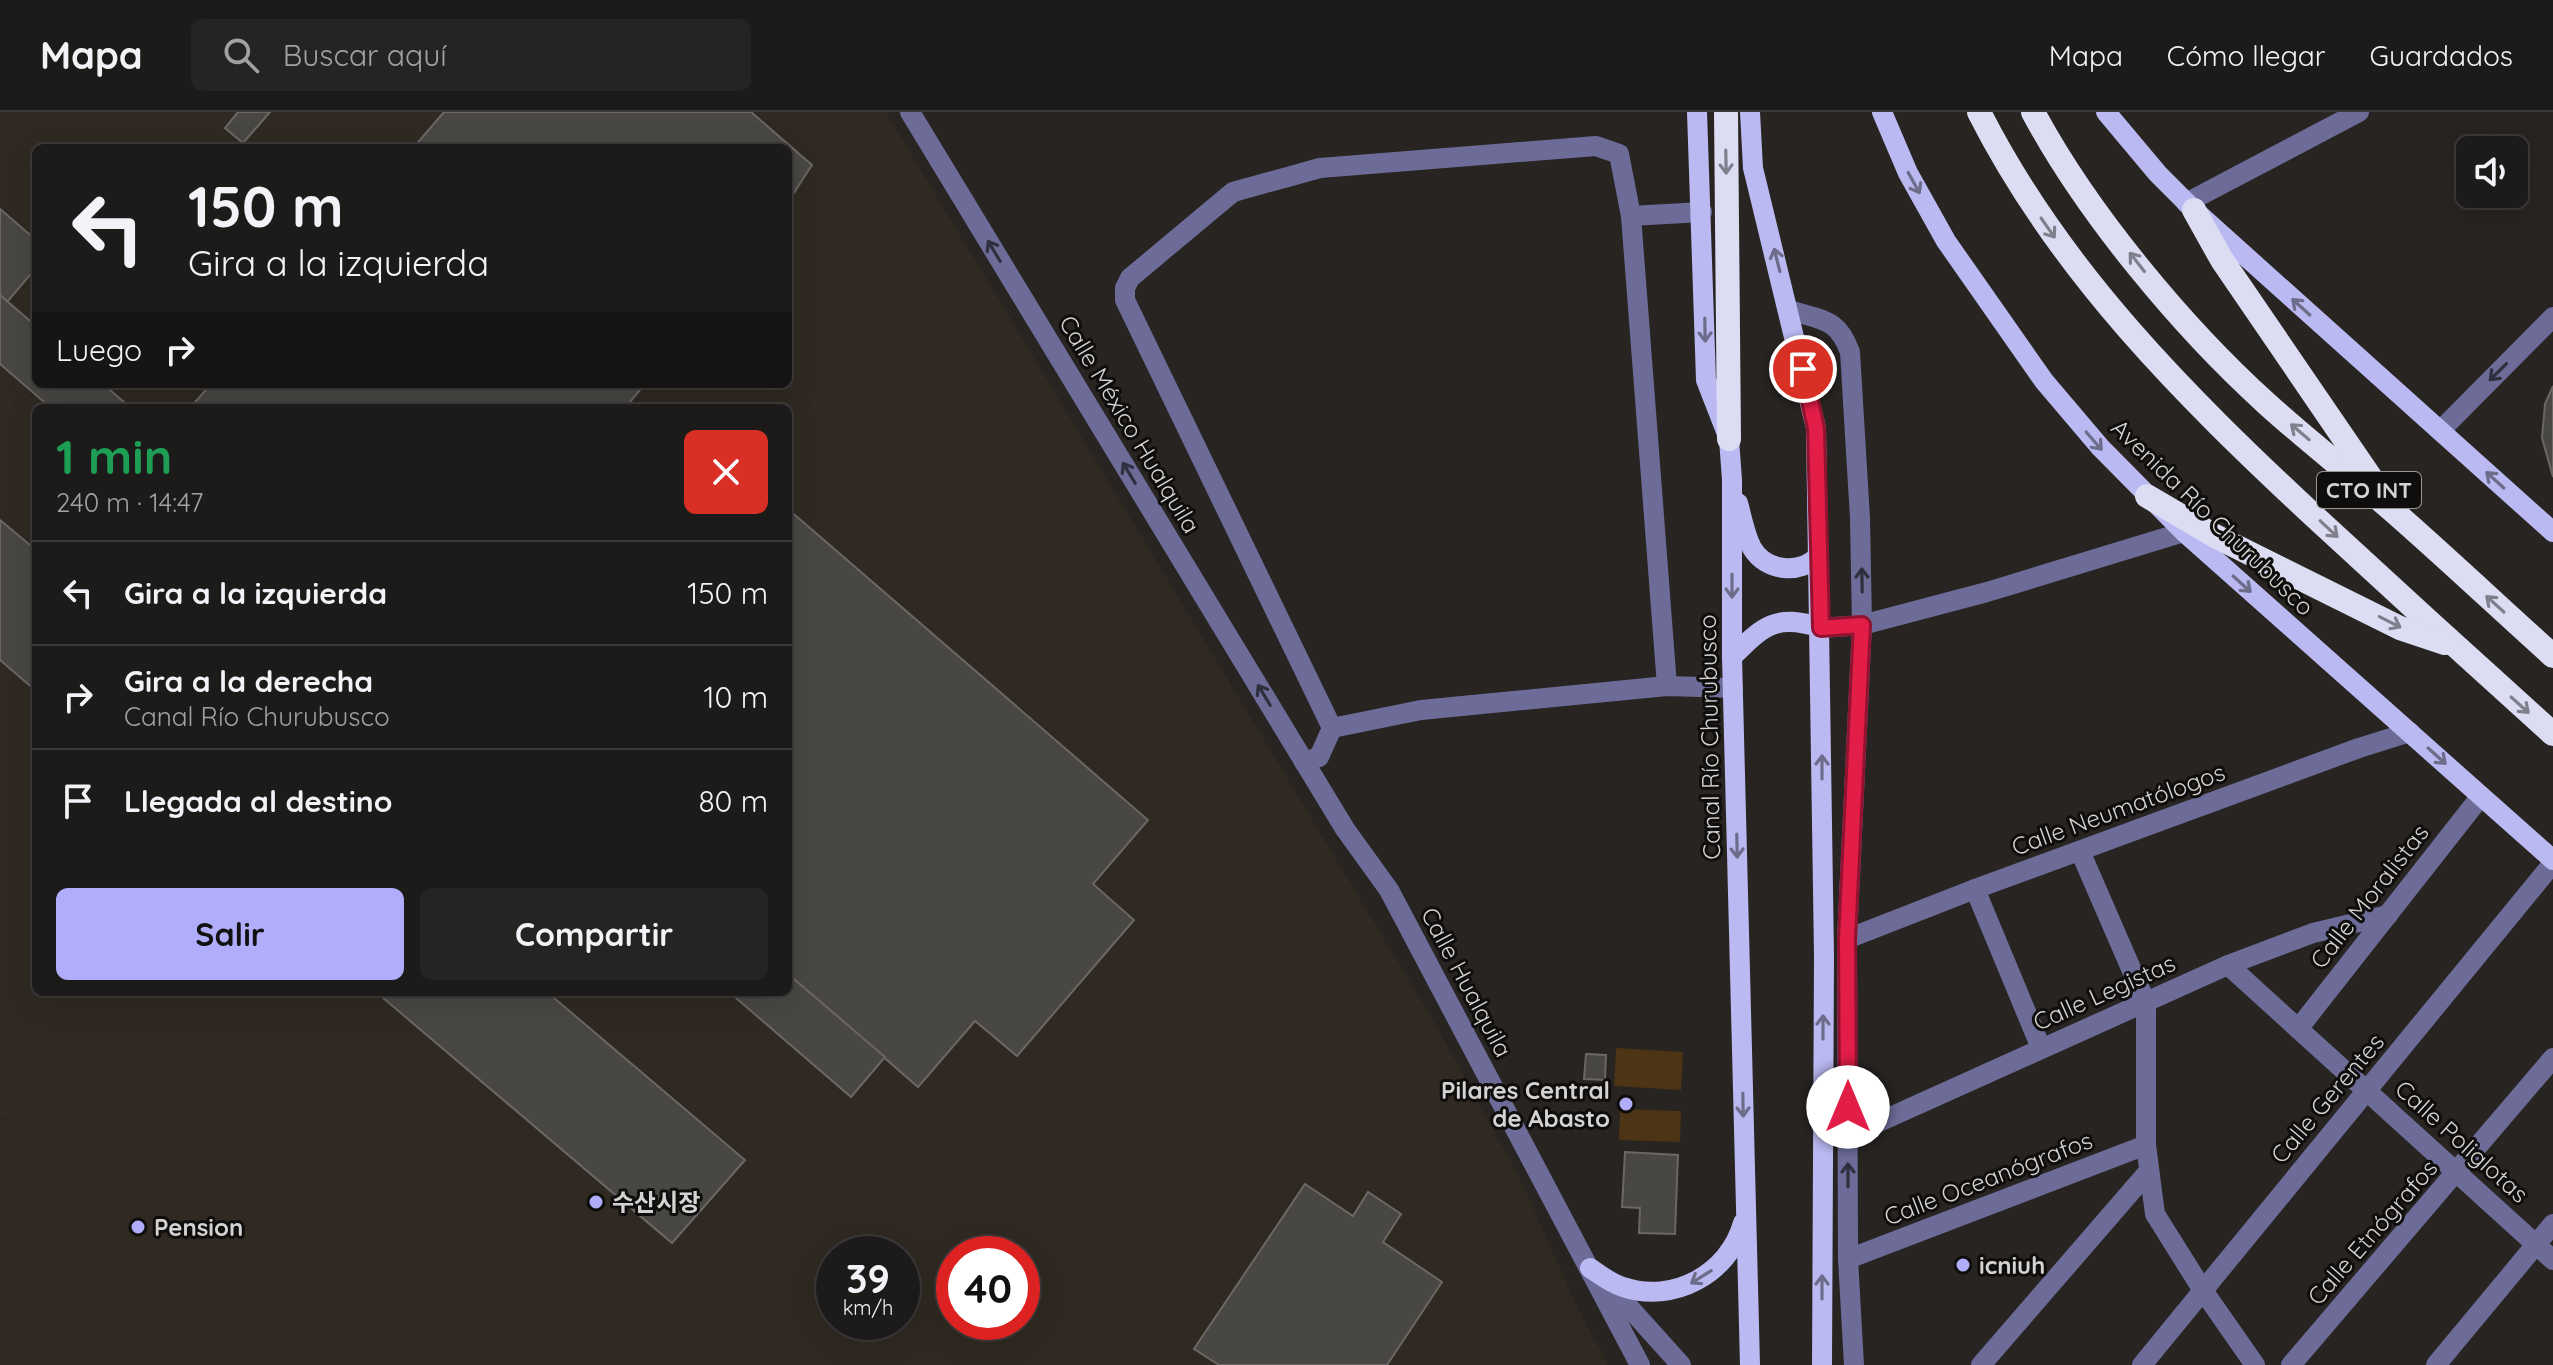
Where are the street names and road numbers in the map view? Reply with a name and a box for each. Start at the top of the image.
street label: Calle México Hualquila [1053,310,1207,538]
street label: Avenida Río Churubusco [2105,412,2321,622]
road number: CTO INT [2317,472,2421,508]
street label: Canal Río Churubusco [1692,614,1726,860]
street label: Calle Neumatólogos [2007,756,2229,862]
street label: Calle Moralistas [2303,818,2435,974]
street label: Calle Hualquila [1415,902,1519,1062]
street label: Calle Legistas [2028,947,2180,1037]
street label: Calle Gerentes [2264,1027,2390,1169]
street label: Calle Poliglotas [2389,1073,2535,1209]
street label: Calle Oceanógrafos [1880,1124,2096,1232]
street label: Calle Etnógrafos [2301,1153,2443,1311]

